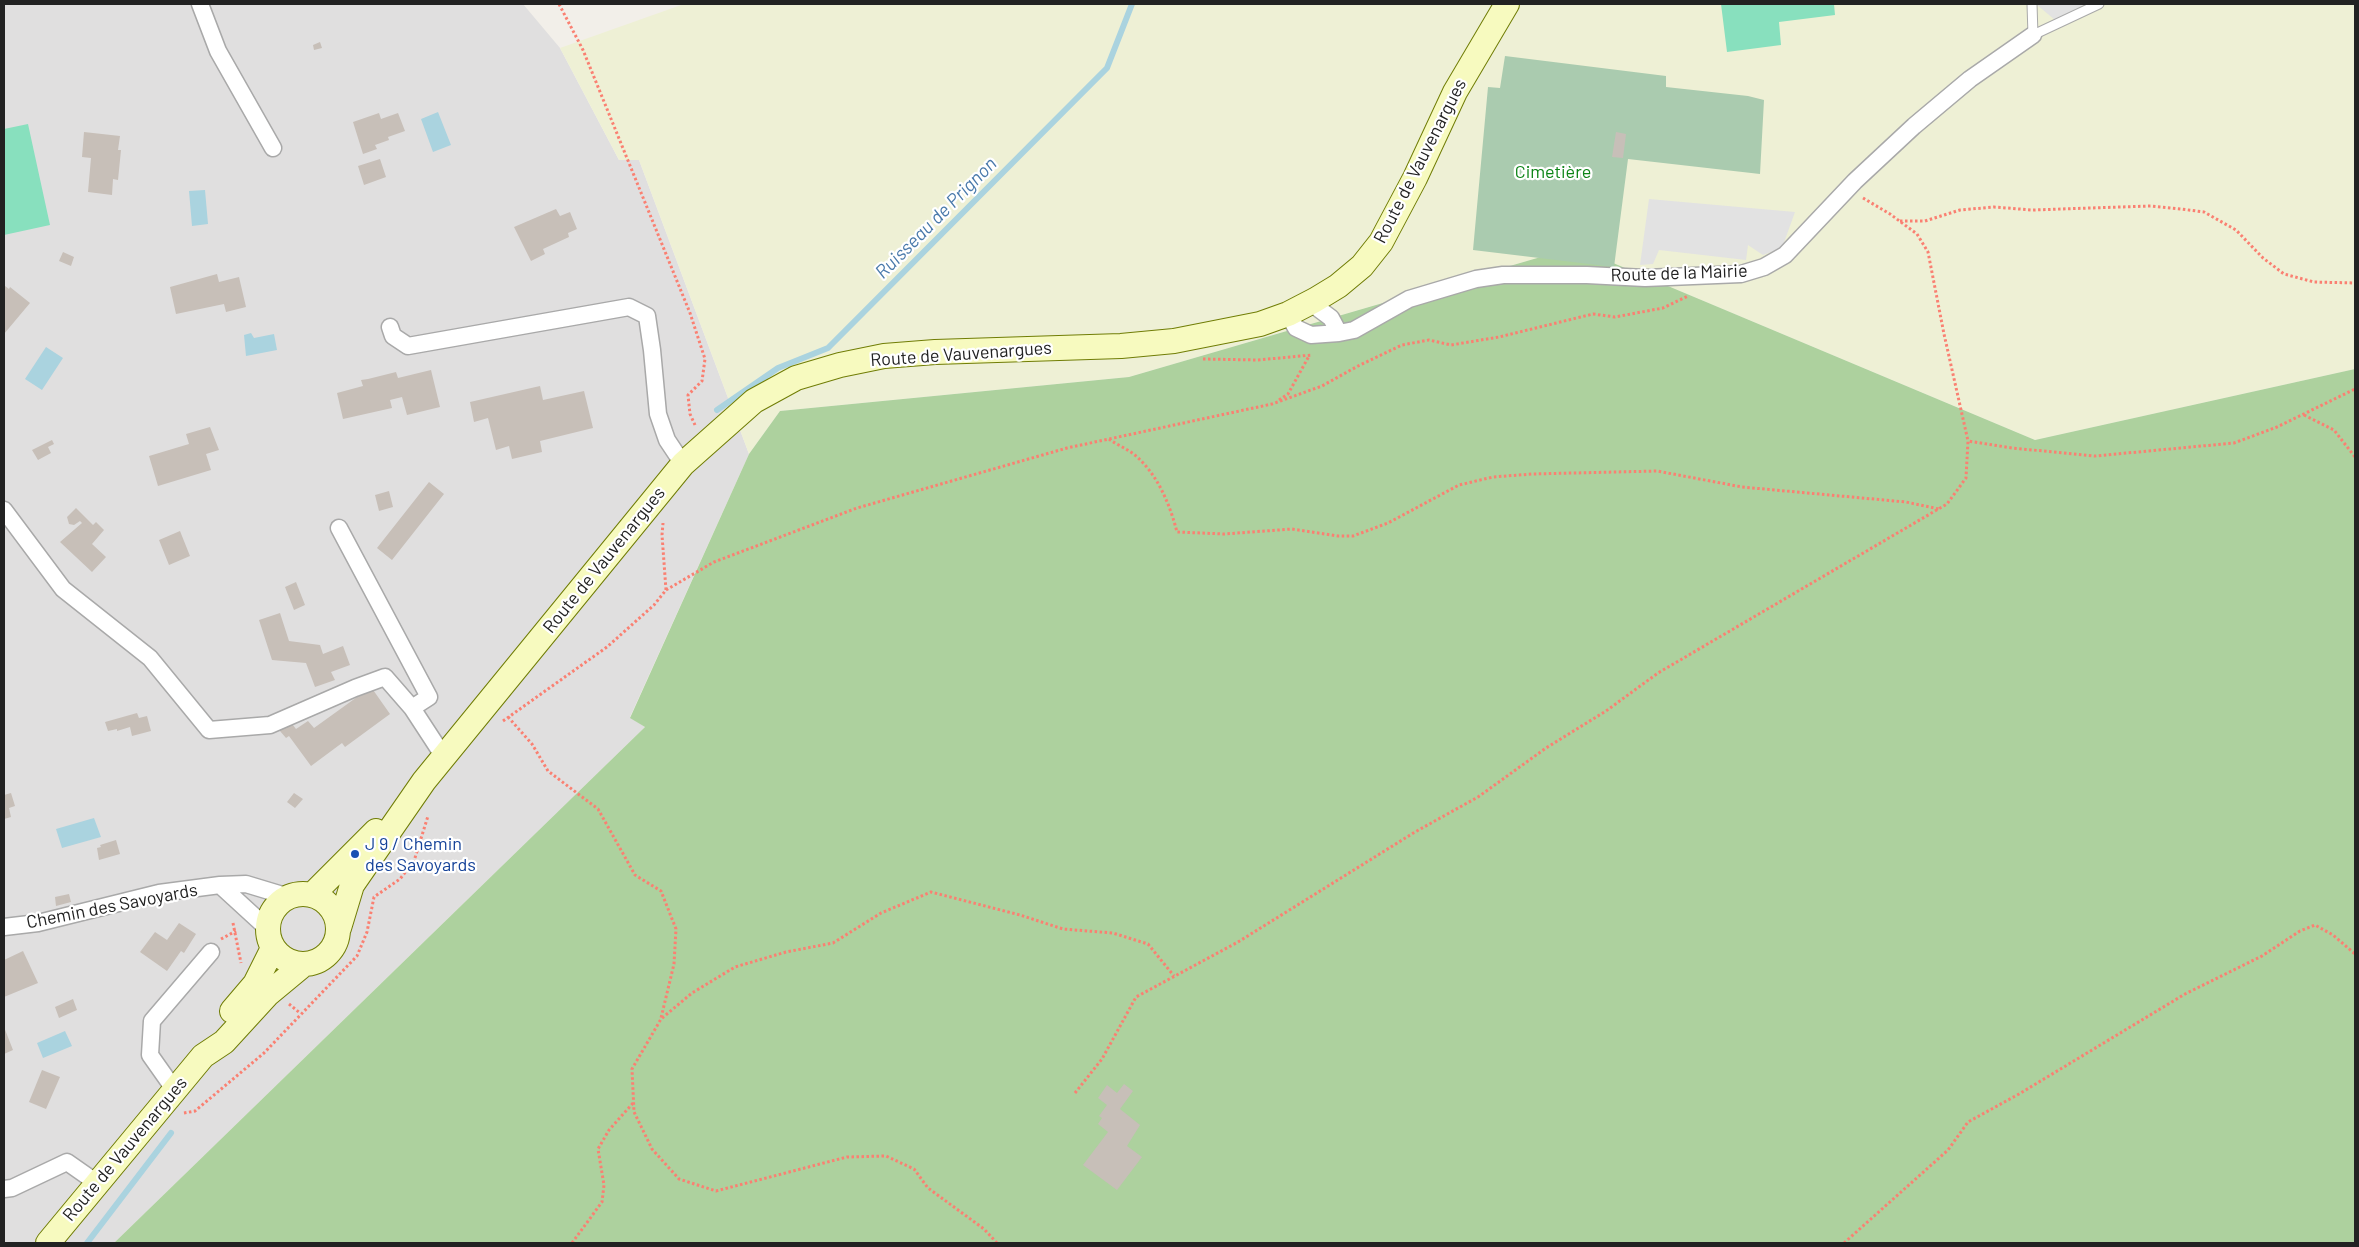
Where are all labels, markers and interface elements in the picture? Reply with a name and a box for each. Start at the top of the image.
street label: Route de Vauvenargues [1369,75,1471,247]
water label: Ruisseau de Prignon [871,153,1001,283]
park label: Cimetière [1515,161,1591,183]
street label: Route de la Mairie [1610,260,1748,286]
street label: Route de Vauvenargues [869,337,1053,371]
street label: Route de Vauvenargues [538,483,670,637]
place label: J 9 / Chemin des Savoyards [365,833,476,876]
marker: J 9 / Chemin des Savoyards [349,848,361,860]
street label: Chemin des Savoyards [25,879,199,933]
street label: Route de Vauvenargues [58,1072,192,1226]

